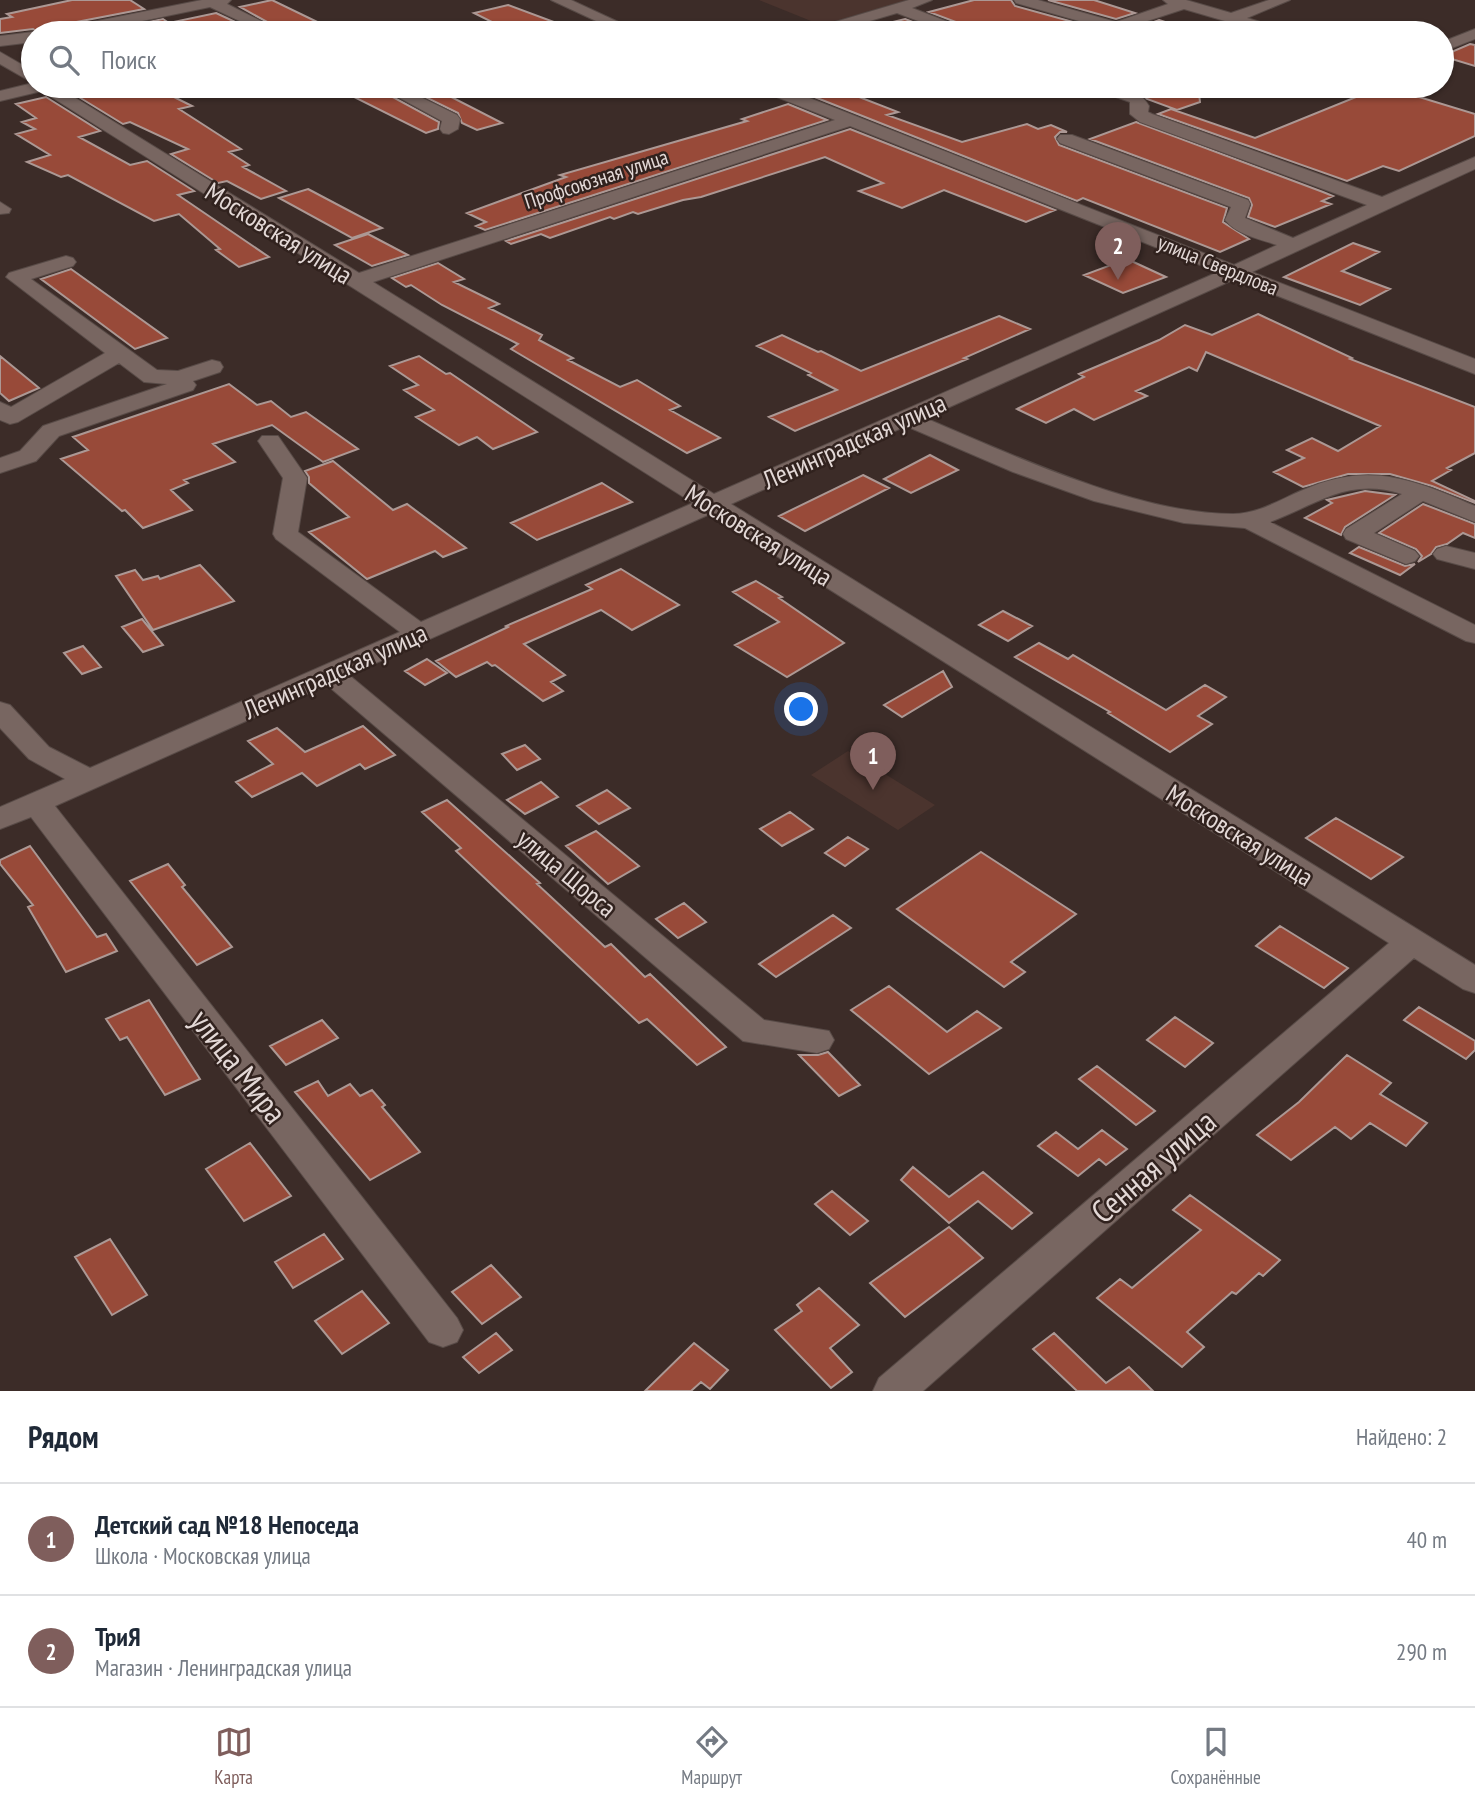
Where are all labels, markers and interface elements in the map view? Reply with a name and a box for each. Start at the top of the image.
search box [21,21,1454,98]
icon: search [45,41,83,79]
text: Поиск [101,43,157,76]
street label: Профсоюзная улица [521,143,671,215]
street label: Московская улица [199,175,359,291]
pin: 2 [1095,222,1141,280]
street label: улица Свердлова [1154,229,1282,301]
street label: Ленинградская улица [756,386,951,497]
street label: Московская улица [679,477,839,593]
street label: Ленинградская улица [237,616,432,727]
your location [784,692,818,726]
pin: 1 [850,732,896,790]
street label: Московская улица [1160,777,1320,893]
street label: улица Щорса [510,822,624,924]
street label: улица Мира [181,1000,297,1132]
street label: Сенная улица [1082,1100,1224,1232]
text: Рядом [28,1417,99,1456]
text: Найдено: 2 [1356,1422,1447,1451]
text: Детский сад №18 Непоседа [95,1508,359,1541]
text: 1 [46,1525,57,1554]
text: 40 m [1406,1525,1447,1554]
text: Школа · Московская улица [95,1541,311,1570]
text: ТриЯ [95,1620,141,1653]
text: 2 [46,1637,57,1666]
text: 290 m [1396,1637,1447,1666]
text: Магазин · Ленинградская улица [95,1653,352,1682]
tab: Карта [214,1723,253,1789]
tab: Маршрут [681,1723,742,1789]
tab: Сохранённые [1170,1723,1261,1789]

